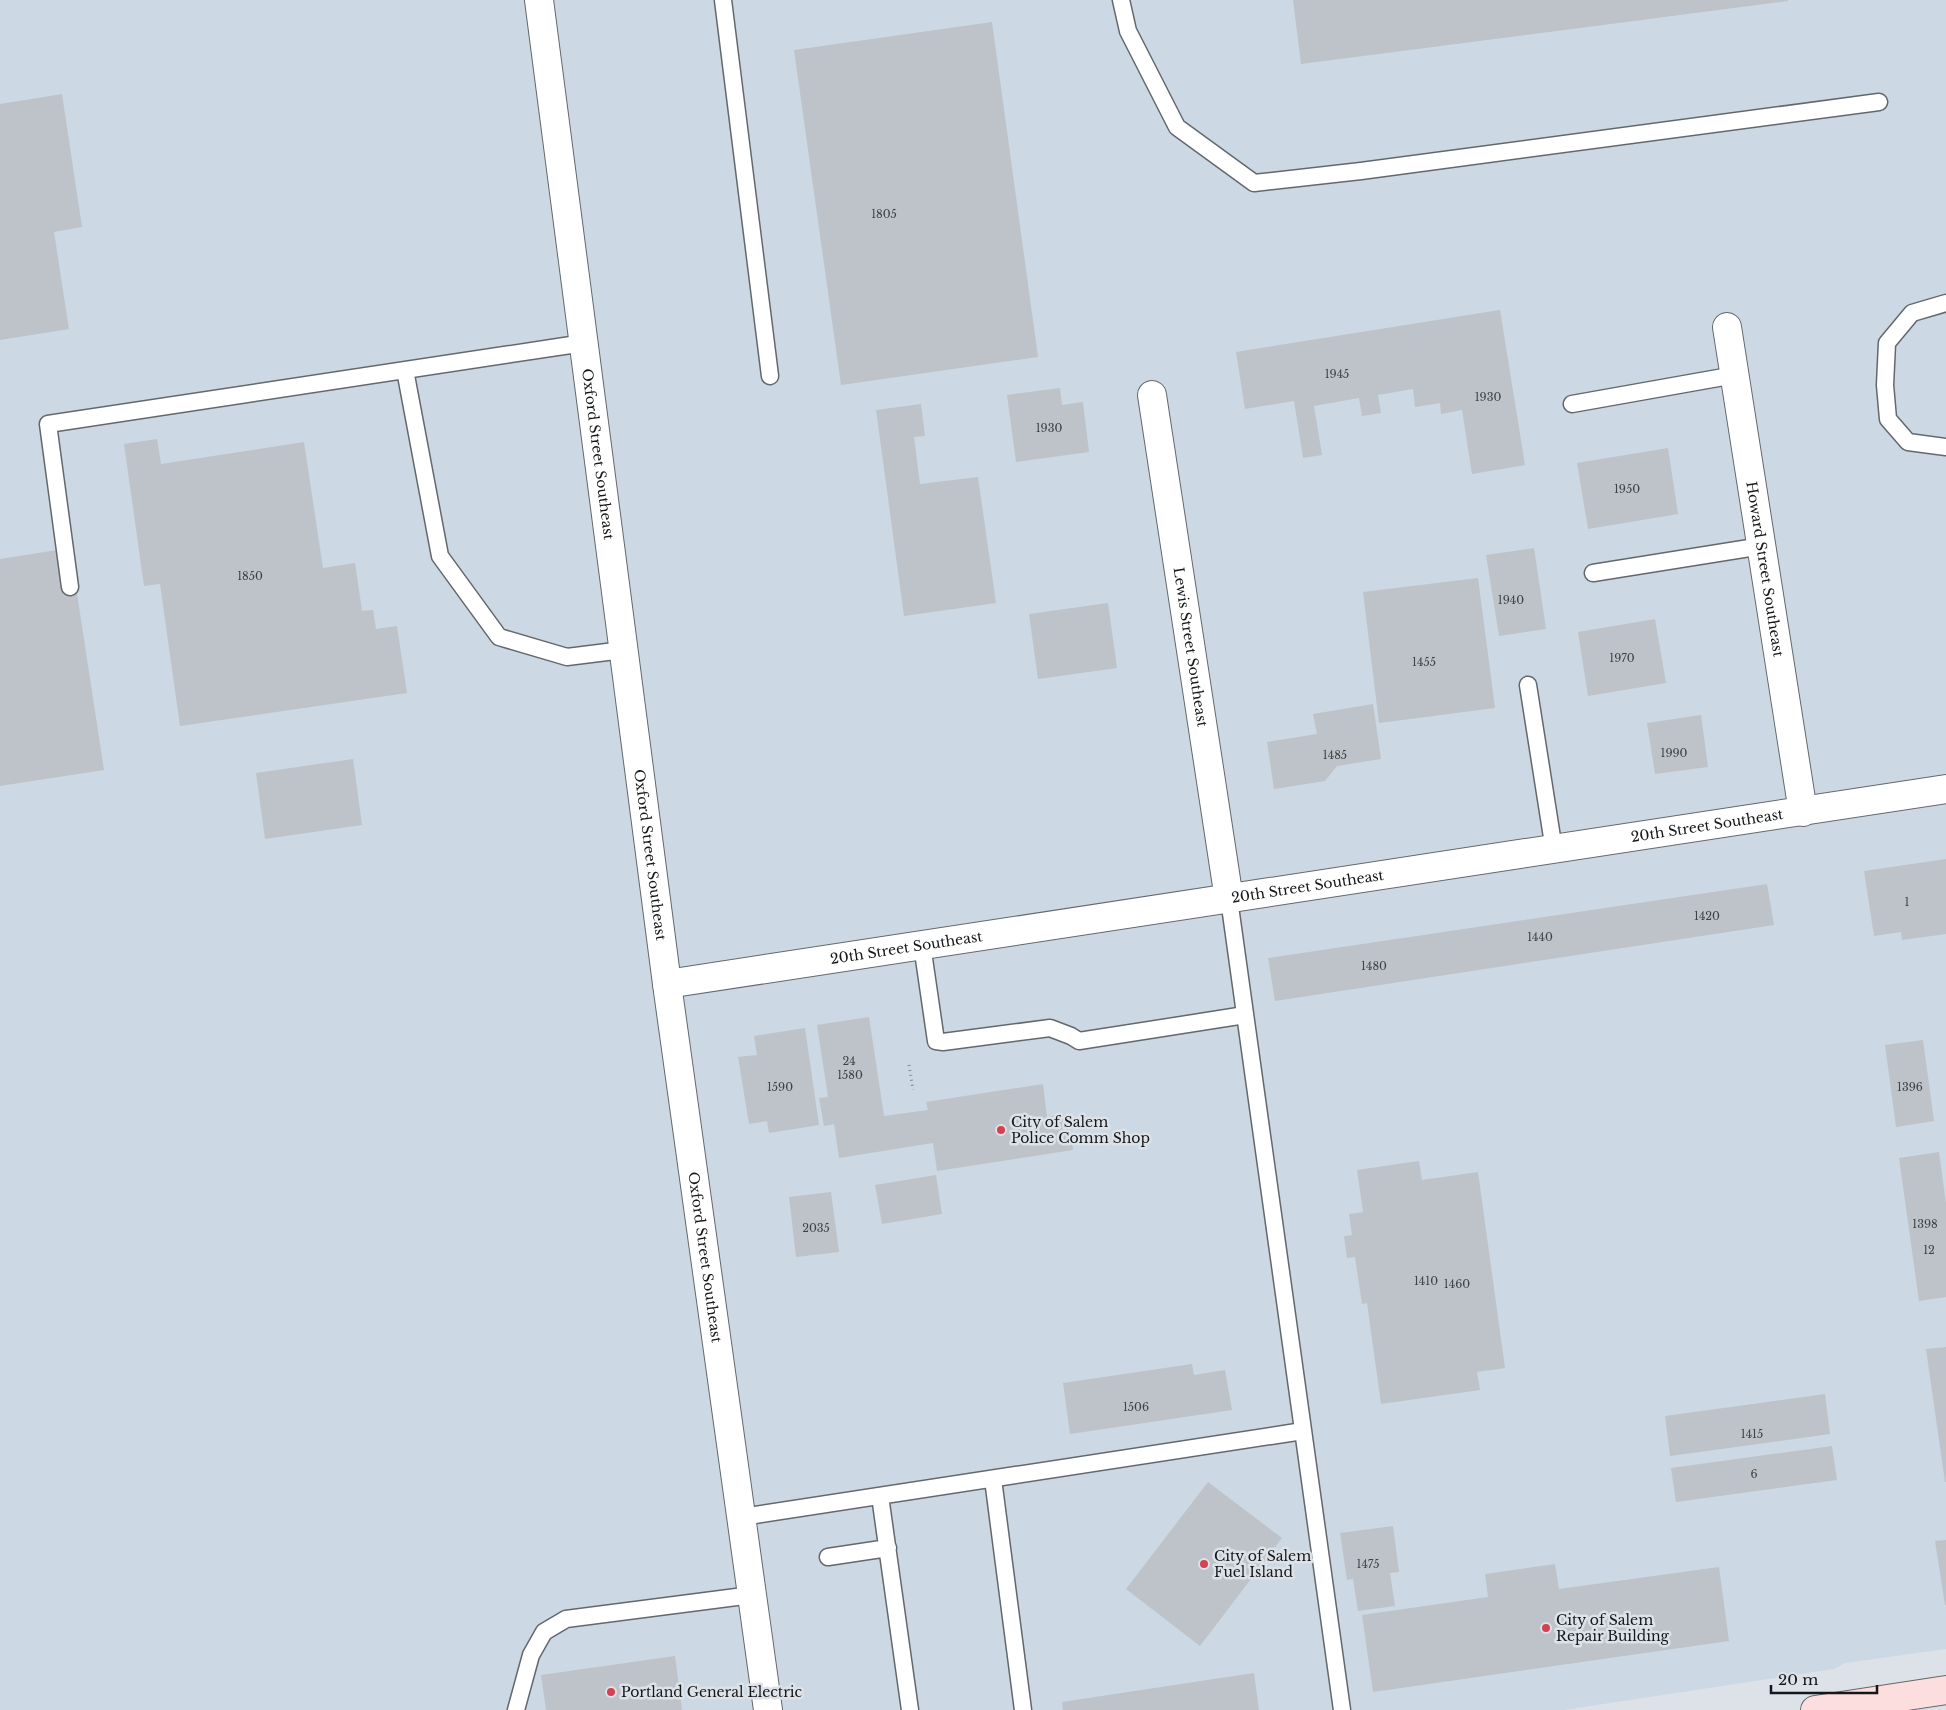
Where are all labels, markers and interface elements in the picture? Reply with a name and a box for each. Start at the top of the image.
house number: 1805 [871,207,897,221]
house number: 1945 [1325,367,1349,381]
street label: Oxford Street Southeast [578,368,618,542]
house number: 1930 [1475,390,1501,404]
house number: 1930 [1036,421,1062,435]
street label: Howard Street Southeast [1742,480,1788,659]
house number: 1950 [1614,482,1640,496]
street label: Lewis Street Southeast [1169,566,1212,729]
house number: 1850 [237,569,263,583]
house number: 1940 [1498,593,1524,607]
house number: 1970 [1609,651,1635,665]
house number: 1455 [1412,655,1436,669]
house number: 1990 [1661,746,1688,760]
house number: 1485 [1323,748,1347,762]
street label: Oxford Street Southeast [630,768,670,942]
street label: 20th Street Southeast [1630,805,1785,846]
street label: 20th Street Southeast [1230,866,1386,907]
house number: 1 [1905,895,1910,909]
house number: 1420 [1694,909,1720,923]
street label: 20th Street Southeast [829,927,984,968]
house number: 1440 [1527,930,1553,944]
house number: 1480 [1361,959,1387,973]
house number: 24 [842,1054,856,1068]
house number: 1580 [837,1068,863,1082]
house number: 1590 [767,1080,793,1094]
house number: 1396 [1897,1080,1923,1094]
place label: City of Salem Police Comm Shop [1011,1113,1150,1147]
marker: City of Salem Police Comm Shop [995,1124,1007,1136]
street label: Oxford Street Southeast [684,1170,726,1344]
house number: 1398 [1912,1217,1938,1231]
house number: 2035 [802,1221,830,1235]
house number: 12 [1923,1243,1935,1257]
house number: 1410 [1414,1274,1438,1288]
house number: 1460 [1444,1277,1470,1291]
house number: 1506 [1123,1400,1149,1414]
house number: 1415 [1741,1427,1763,1441]
house number: 6 [1750,1467,1758,1481]
place label: City of Salem Fuel Island [1214,1547,1311,1581]
house number: 1475 [1357,1557,1379,1571]
marker: City of Salem Fuel Island [1198,1558,1210,1570]
place label: City of Salem Repair Building [1556,1611,1670,1645]
marker: City of Salem Repair Building [1540,1622,1552,1634]
scale bar [1771,1662,1877,1694]
text: 20 m [1778,1670,1818,1689]
place label: Portland General Electric [621,1683,803,1701]
marker: Portland General Electric [605,1686,617,1698]

